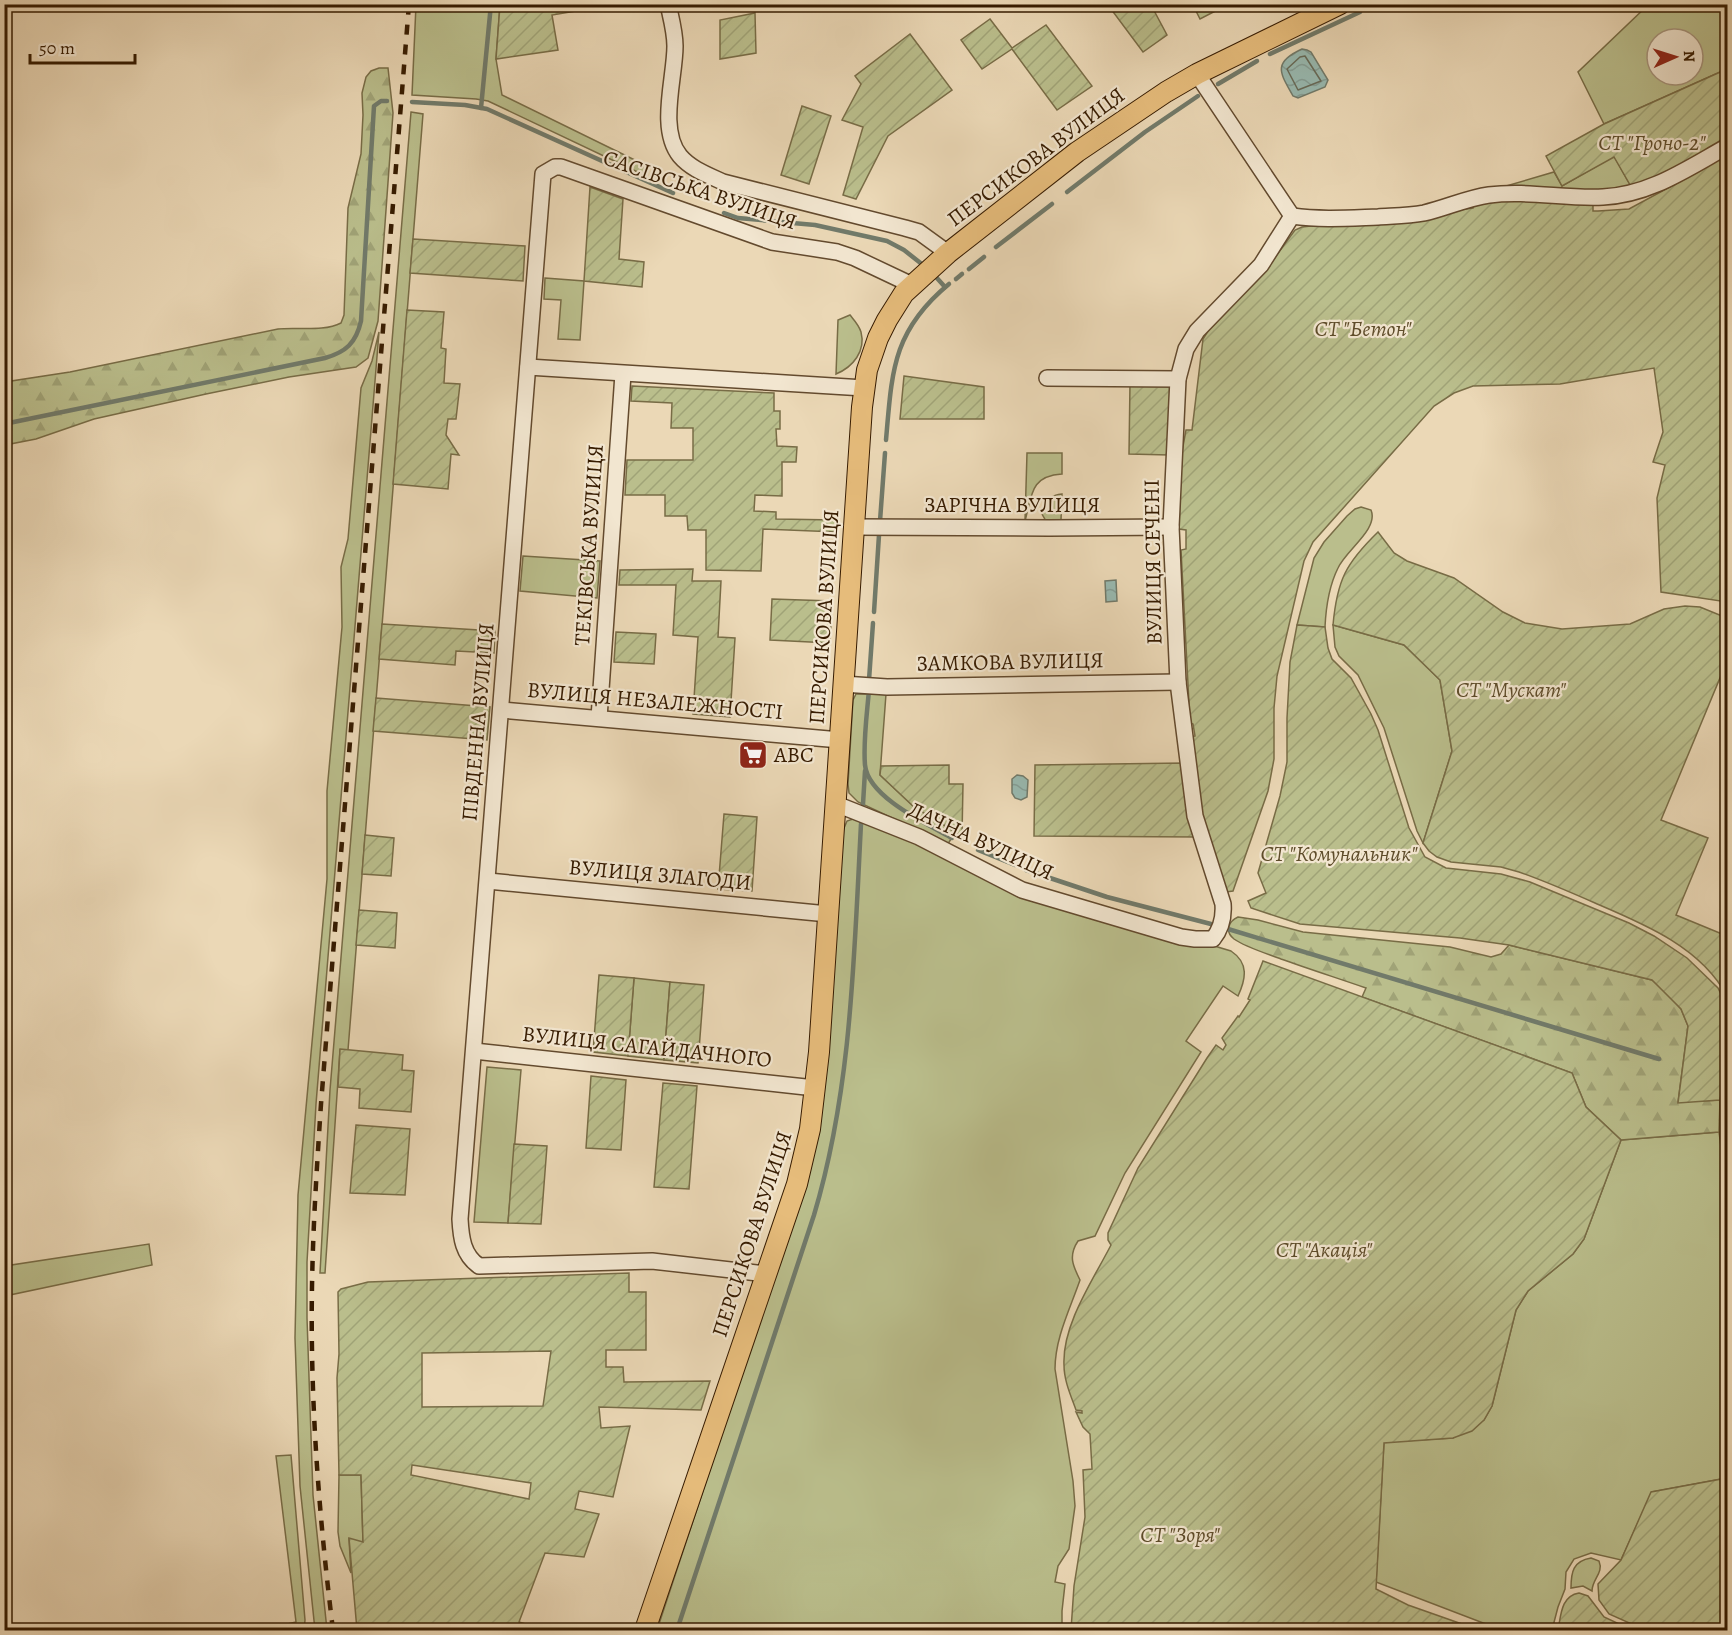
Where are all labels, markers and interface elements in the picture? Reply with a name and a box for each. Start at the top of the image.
scale bar [30,27,135,65]
north arrow [1645,27,1705,87]
text: 50 m [39,36,75,60]
text: N [1678,50,1700,63]
street label: ПЕРСИКОВА ВУЛИЦЯ [941,80,1131,234]
park label: СТ "Гроно-2" [1598,128,1706,158]
street label: САСІВСЬКА ВУЛИЦЯ [599,143,801,237]
park label: СТ "Бетон" [1314,314,1412,344]
street label: ТЕКІВСЬКА ВУЛИЦЯ [567,443,611,647]
street label: ВУЛИЦЯ СЕЧЕНІ [1137,479,1169,645]
street label: ЗАРІЧНА ВУЛИЦЯ [924,490,1100,520]
street label: ПЕРСИКОВА ВУЛИЦЯ [802,509,846,725]
street label: ПІВДЕННА ВУЛИЦЯ [454,622,502,822]
street label: ЗАМКОВА ВУЛИЦЯ [916,645,1104,679]
street label: ВУЛИЦЯ НЕЗАЛЕЖНОСТІ [526,675,784,727]
park label: СТ "Мускат" [1456,675,1566,705]
supermarket icon: ABC [737,739,769,771]
place label: ABC [773,740,814,770]
street label: ДАЧНА ВУЛИЦЯ [903,794,1059,888]
park label: СТ "Комунальник" [1261,839,1418,869]
street label: ВУЛИЦЯ ЗЛАГОДИ [567,852,753,898]
street label: ВУЛИЦЯ САГАЙДАЧНОГО [521,1019,773,1075]
street label: ПЕРСИКОВА ВУЛИЦЯ [704,1127,800,1341]
park label: СТ "Акація" [1276,1235,1373,1265]
park label: СТ "Зоря" [1140,1520,1220,1550]

